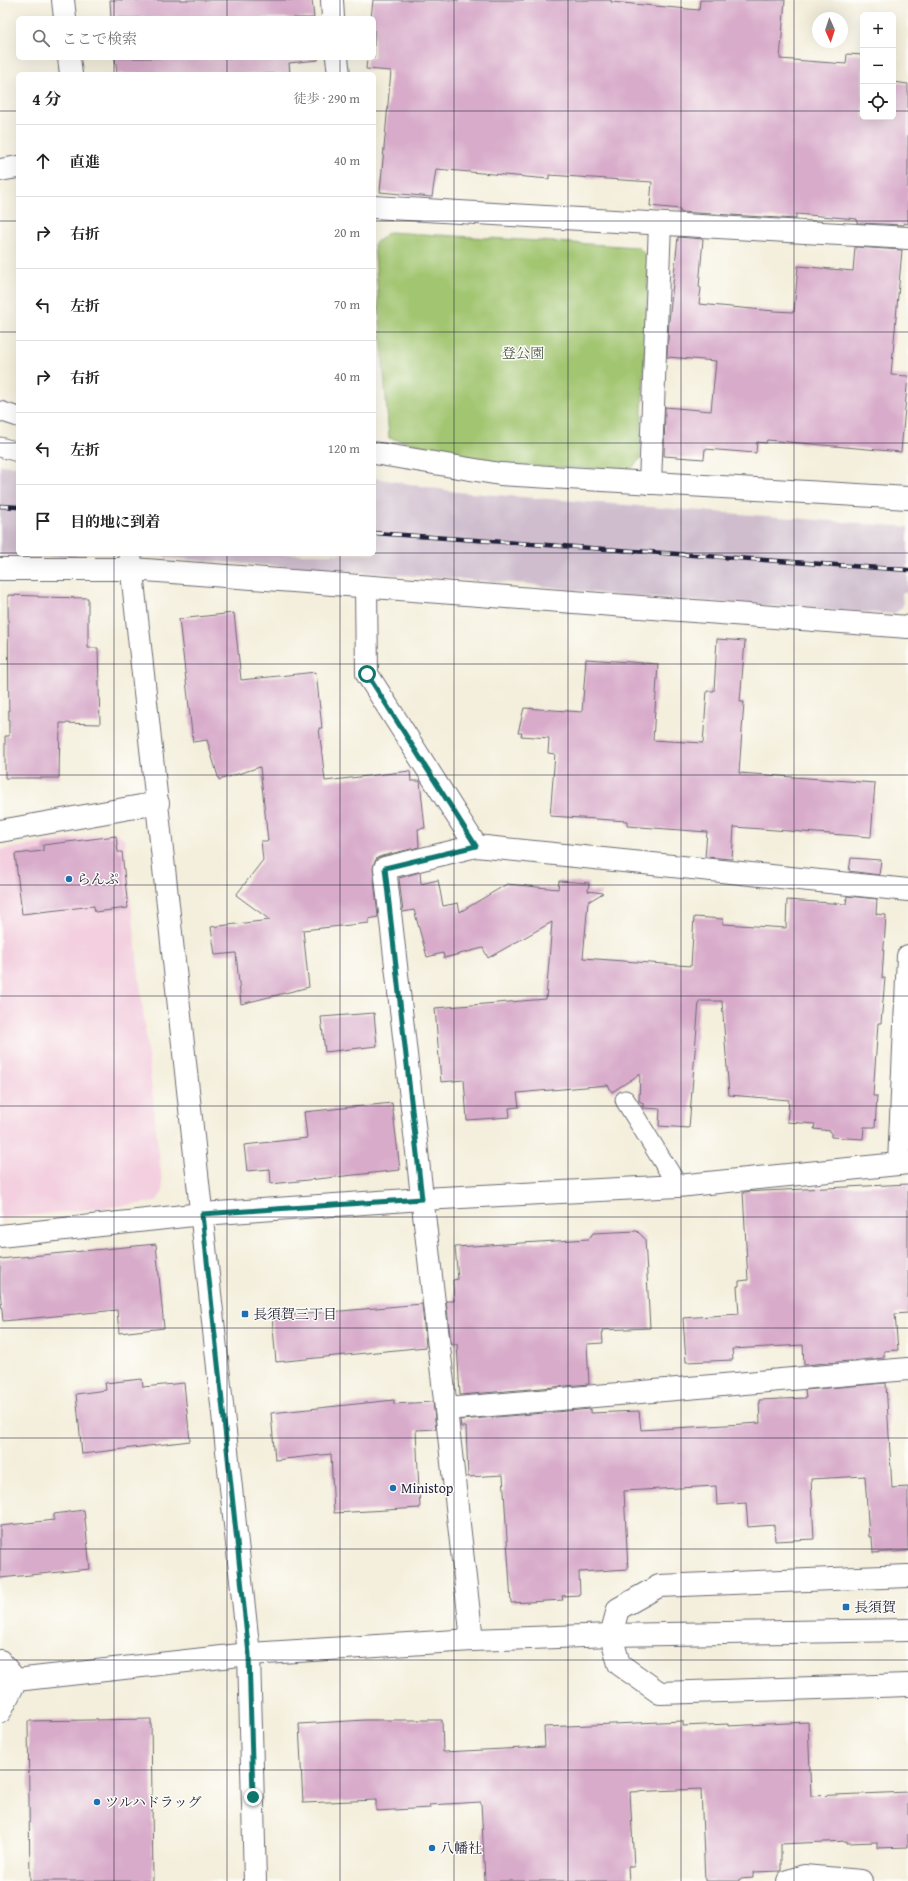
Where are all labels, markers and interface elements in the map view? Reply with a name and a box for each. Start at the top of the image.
north arrow [812,12,848,48]
map controls [860,12,896,120]
button: + [860,12,896,48]
search box [16,16,376,60]
icon: search [30,27,52,49]
text: ここで検索 [62,28,137,49]
button: − [860,48,896,84]
button: locate [860,84,896,120]
text: 4 分 [32,86,62,111]
text: 徒歩 · 290 m [294,89,360,108]
icon: ahead [32,150,54,172]
text: 直進 [70,151,100,172]
text: 40 m [334,151,360,170]
icon: right [32,222,54,244]
text: 右折 [70,223,100,244]
text: 20 m [334,223,360,242]
icon: left [32,294,54,316]
text: 左折 [70,295,100,316]
text: 70 m [334,295,360,314]
park label: 登公園 [502,343,544,363]
icon: right [32,366,54,388]
text: 右折 [70,367,100,388]
text: 40 m [334,367,360,386]
icon: left [32,438,54,460]
text: 左折 [70,439,100,460]
text: 120 m [328,439,360,458]
icon: arrive [32,510,54,532]
text: 目的地に到着 [70,511,160,532]
route start [358,665,376,683]
place label: らんぷ [77,869,119,889]
marker: らんぷ [64,874,74,884]
place label: 長須賀三丁目 [253,1304,337,1324]
marker: 長須賀三丁目 [240,1309,250,1319]
place label: Ministop [401,1478,454,1498]
marker: Ministop [388,1483,398,1493]
place label: 長須賀 [854,1597,896,1617]
marker: 長須賀 [841,1602,851,1612]
route end [244,1788,262,1806]
place label: ツルハドラッグ [105,1792,201,1812]
marker: ツルハドラッグ [92,1797,102,1807]
place label: 八幡社 [440,1838,482,1858]
marker: 八幡社 [427,1843,437,1853]

